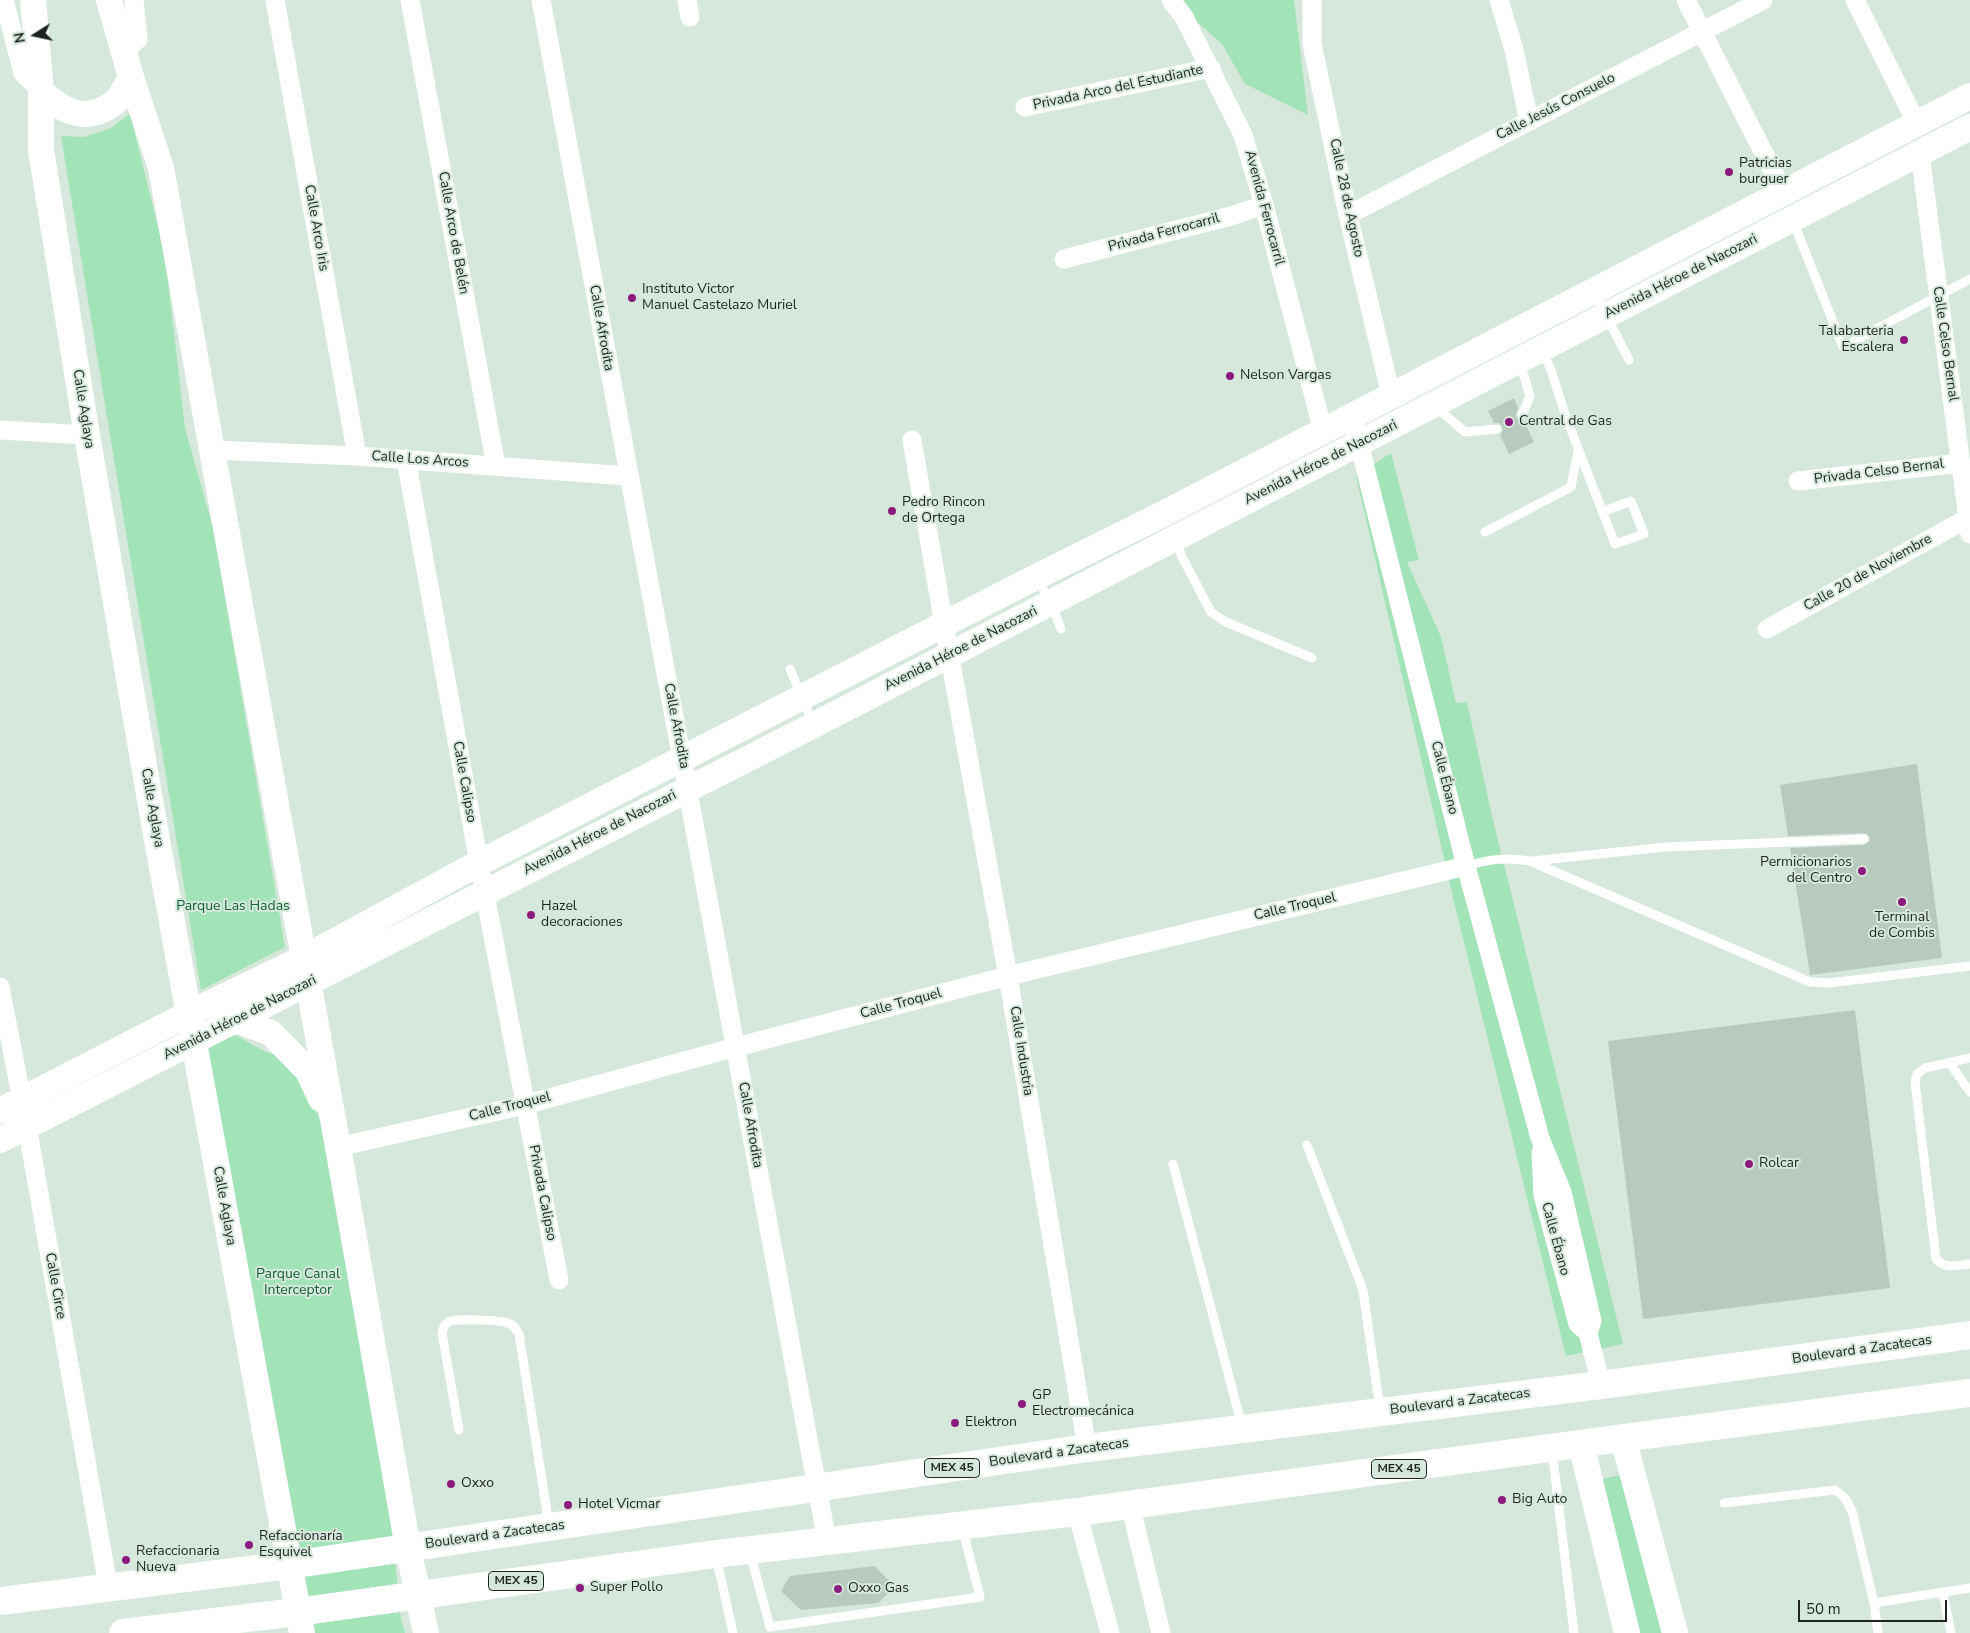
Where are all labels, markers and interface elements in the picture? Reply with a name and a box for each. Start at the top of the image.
north arrow [10,10,60,60]
text: N [9,31,30,45]
street label: Privada Arco del Estudiante [1031,62,1205,114]
street label: Calle Jesús Consuelo [1494,70,1618,144]
street label: Calle 28 de Agosto [1325,137,1367,259]
street label: Avenida Ferrocarril [1241,149,1287,267]
place label: Patricias burguer [1739,156,1792,188]
marker: Patricias burguer [1723,166,1735,178]
street label: Calle Arco de Belén [434,170,472,296]
street label: Calle Arco Iris [300,184,332,272]
street label: Privada Ferrocarril [1107,210,1221,256]
street label: Avenida Héroe de Nacozari [1602,231,1760,323]
place label: Instituto Victor Manuel Castelazo Muriel [642,282,797,314]
street label: Calle Afrodita [585,284,617,372]
street label: Calle Celso Bernal [1929,285,1961,403]
marker: Instituto Victor Manuel Castelazo Muriel [626,292,638,304]
place label: Talabarteria Escalera [1819,324,1894,357]
marker: Talabarteria Escalera [1898,334,1910,346]
street label: Calle Aglaya [68,368,98,450]
place label: Nelson Vargas [1240,368,1331,384]
marker: Nelson Vargas [1224,370,1236,382]
place label: Central de Gas [1519,414,1612,430]
marker: Central de Gas [1503,416,1515,428]
street label: Avenida Héroe de Nacozari [1242,417,1400,509]
street label: Calle Los Arcos [371,448,469,472]
street label: Privada Celso Bernal [1813,456,1945,488]
place label: Pedro Rincon de Ortega [902,495,985,528]
marker: Pedro Rincon de Ortega [886,505,898,517]
street label: Calle 20 de Noviembre [1801,531,1935,615]
street label: Avenida Héroe de Nacozari [882,603,1040,695]
street label: Calle Afrodita [659,682,693,770]
street label: Calle Ébano [1427,739,1461,817]
street label: Calle Calipso [449,740,479,824]
street label: Calle Aglaya [137,767,167,849]
street label: Avenida Héroe de Nacozari [521,787,679,879]
place label: Permicionarios del Centro [1760,855,1852,888]
marker: Permicionarios del Centro [1856,865,1868,877]
street label: Calle Troquel [1252,889,1338,925]
marker: Terminal de Combis [1896,896,1908,908]
park label: Parque Las Hadas [176,899,290,915]
place label: Hazel decoraciones [541,899,623,932]
marker: Hazel decoraciones [525,909,537,921]
place label: Terminal de Combis [1869,910,1935,942]
street label: Avenida Héroe de Nacozari [161,972,319,1064]
street label: Calle Troquel [858,985,944,1023]
street label: Calle Industria [1006,1005,1036,1097]
street label: Calle Afrodita [734,1081,766,1169]
street label: Calle Troquel [467,1089,553,1125]
street label: Privada Calipso [524,1144,560,1242]
place label: Rolcar [1759,1156,1799,1172]
marker: Rolcar [1743,1158,1755,1170]
street label: Calle Aglaya [209,1165,239,1247]
street label: Calle Ébano [1537,1200,1573,1278]
street label: Calle Circe [41,1251,69,1321]
park label: Parque Canal Interceptor [256,1267,340,1300]
street label: Boulevard a Zacatecas [1791,1332,1933,1368]
street label: Boulevard a Zacatecas [1389,1385,1531,1419]
place label: GP Electromecánica [1032,1388,1134,1420]
marker: GP Electromecánica [1016,1398,1028,1410]
place label: Elektron [965,1415,1017,1431]
marker: Elektron [949,1417,961,1429]
street label: Boulevard a Zacatecas [988,1435,1130,1471]
road number: MEX 45 [924,1459,980,1478]
road number: MEX 45 [1372,1460,1426,1478]
place label: Oxxo [461,1476,494,1492]
marker: Oxxo [445,1478,457,1490]
place label: Big Auto [1512,1492,1567,1508]
marker: Big Auto [1496,1494,1508,1506]
place label: Hotel Vicmar [578,1497,660,1513]
marker: Hotel Vicmar [562,1499,574,1511]
street label: Boulevard a Zacatecas [424,1517,566,1553]
place label: Refaccionaría Esquivel [259,1529,343,1561]
marker: Refaccionaría Esquivel [243,1539,255,1551]
place label: Refaccionaria Nueva [136,1544,220,1576]
marker: Refaccionaria Nueva [120,1554,132,1566]
road number: MEX 45 [488,1572,544,1590]
place label: Super Pollo [590,1580,663,1596]
place label: Oxxo Gas [848,1581,909,1597]
marker: Super Pollo [574,1582,586,1594]
marker: Oxxo Gas [832,1583,844,1595]
scale bar [1800,1590,1949,1622]
text: 50 m [1806,1599,1841,1619]

